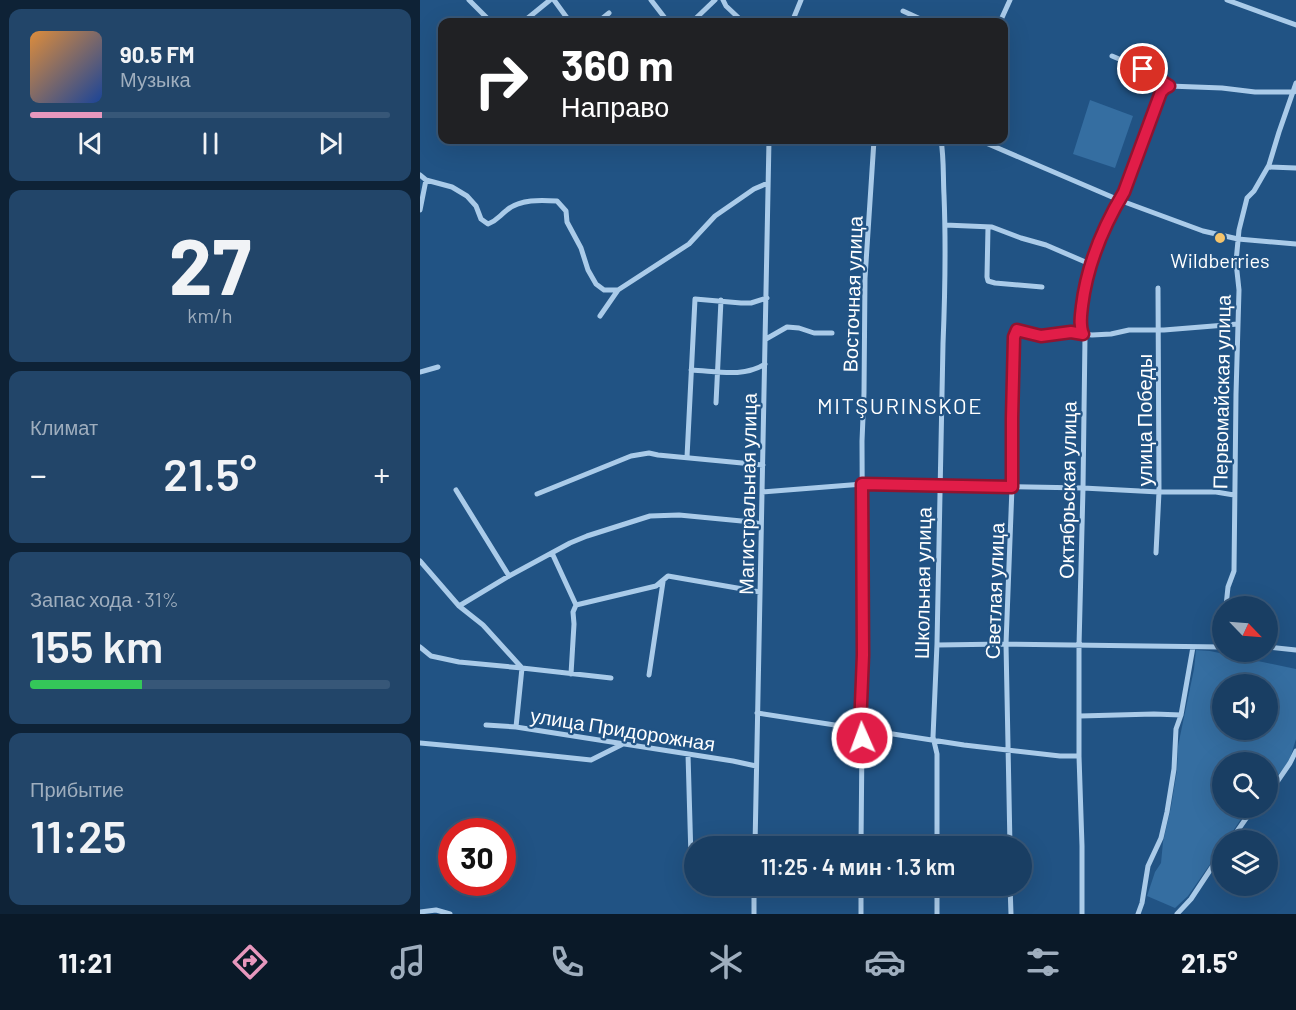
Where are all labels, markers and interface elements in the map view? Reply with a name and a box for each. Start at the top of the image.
text: 360 m [561,39,674,89]
text: 90.5 FM [120,41,194,67]
icon: right [462,42,540,120]
pin [1117,43,1168,94]
icon: arrive [1126,52,1159,85]
text: Музыка [120,67,191,91]
text: Направо [561,90,669,122]
icon: previous [74,127,107,160]
icon: pause [194,127,227,160]
icon: next [314,127,347,160]
street label: Восточная улица [837,215,867,373]
text: 27 [169,217,251,311]
marker: Wildberries [1213,231,1227,245]
place label: Wildberries [1170,248,1270,272]
street label: Первомайская улица [1207,294,1235,489]
text: km/h [187,303,233,327]
street label: улица Победы [1132,354,1156,486]
street label: Магистральная улица [733,392,761,595]
district label: MITŞURINSKOE [817,392,983,418]
street label: Октябрьская улица [1053,400,1081,579]
text: Климат [30,415,98,439]
text: 21.5° [163,446,257,500]
text: − [30,454,47,494]
text: + [373,454,390,494]
street label: Школьная улица [909,506,935,659]
street label: Светлая улица [980,521,1008,660]
text: Запас хода · 31% [30,587,179,611]
north arrow [1212,596,1278,662]
map controls [1212,596,1278,896]
text: 155 km [30,618,163,672]
button: sound [1212,674,1278,740]
street label: улица Придорожная [529,703,717,755]
position arrow [830,706,894,770]
button: search [1212,752,1278,818]
text: Прибытие [30,777,124,801]
text: 11:25 [30,808,127,862]
speed limit sign: 30 [438,818,516,896]
button: layers [1212,830,1278,896]
text: 11:25 · 4 мин · 1.3 km [761,853,955,879]
icon: directions [229,941,271,983]
icon: music [387,941,429,983]
icon: phone [546,941,588,983]
icon: climate [705,941,747,983]
icon: car [864,941,906,983]
icon: filters [1022,941,1064,983]
text: 11:21 [58,946,112,978]
text: 21.5° [1181,946,1238,978]

